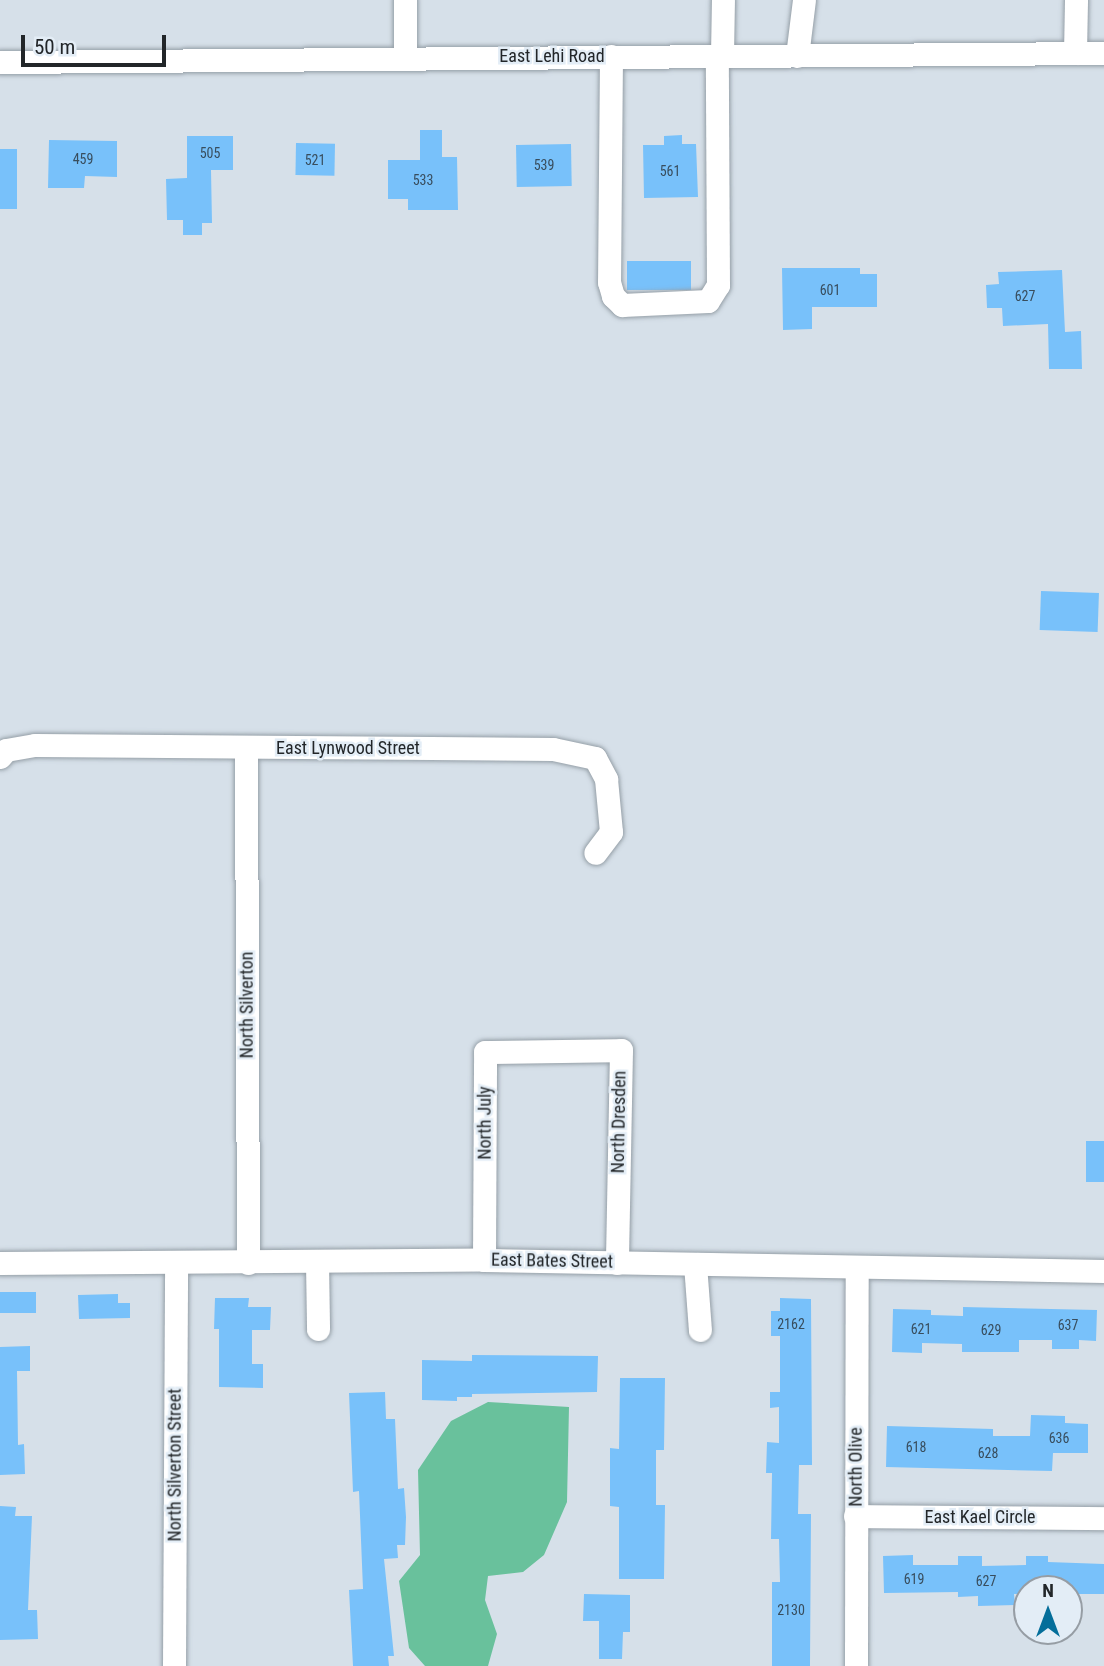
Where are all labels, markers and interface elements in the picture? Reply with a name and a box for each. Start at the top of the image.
scale bar [24,21,170,65]
text: 50 m [34,35,75,59]
street label: East Lehi Road [499,45,605,67]
house number: 505 [200,145,220,161]
house number: 459 [73,151,93,167]
house number: 521 [305,152,325,168]
house number: 539 [534,157,554,173]
house number: 561 [660,163,680,179]
house number: 533 [413,172,433,188]
house number: 601 [820,282,840,298]
house number: 627 [1015,288,1035,304]
street label: East Lynwood Street [276,737,420,759]
street label: North Silverton [236,952,258,1058]
street label: North Dresden [607,1071,631,1173]
street label: North July [474,1086,496,1160]
street label: East Bates Street [491,1249,613,1273]
house number: 2162 [777,1316,805,1332]
house number: 637 [1058,1317,1078,1333]
house number: 621 [911,1321,931,1337]
house number: 629 [981,1322,1001,1338]
street label: North Silverton Street [164,1388,186,1542]
street label: North Olive [845,1427,867,1507]
house number: 636 [1049,1430,1069,1446]
house number: 618 [906,1439,926,1455]
house number: 628 [978,1445,998,1461]
street label: East Kael Circle [925,1506,1035,1528]
house number: 619 [904,1571,924,1587]
house number: 627 [976,1573,996,1589]
north arrow [1013,1575,1083,1645]
text: N [1042,1579,1054,1602]
house number: 2130 [777,1602,805,1618]

